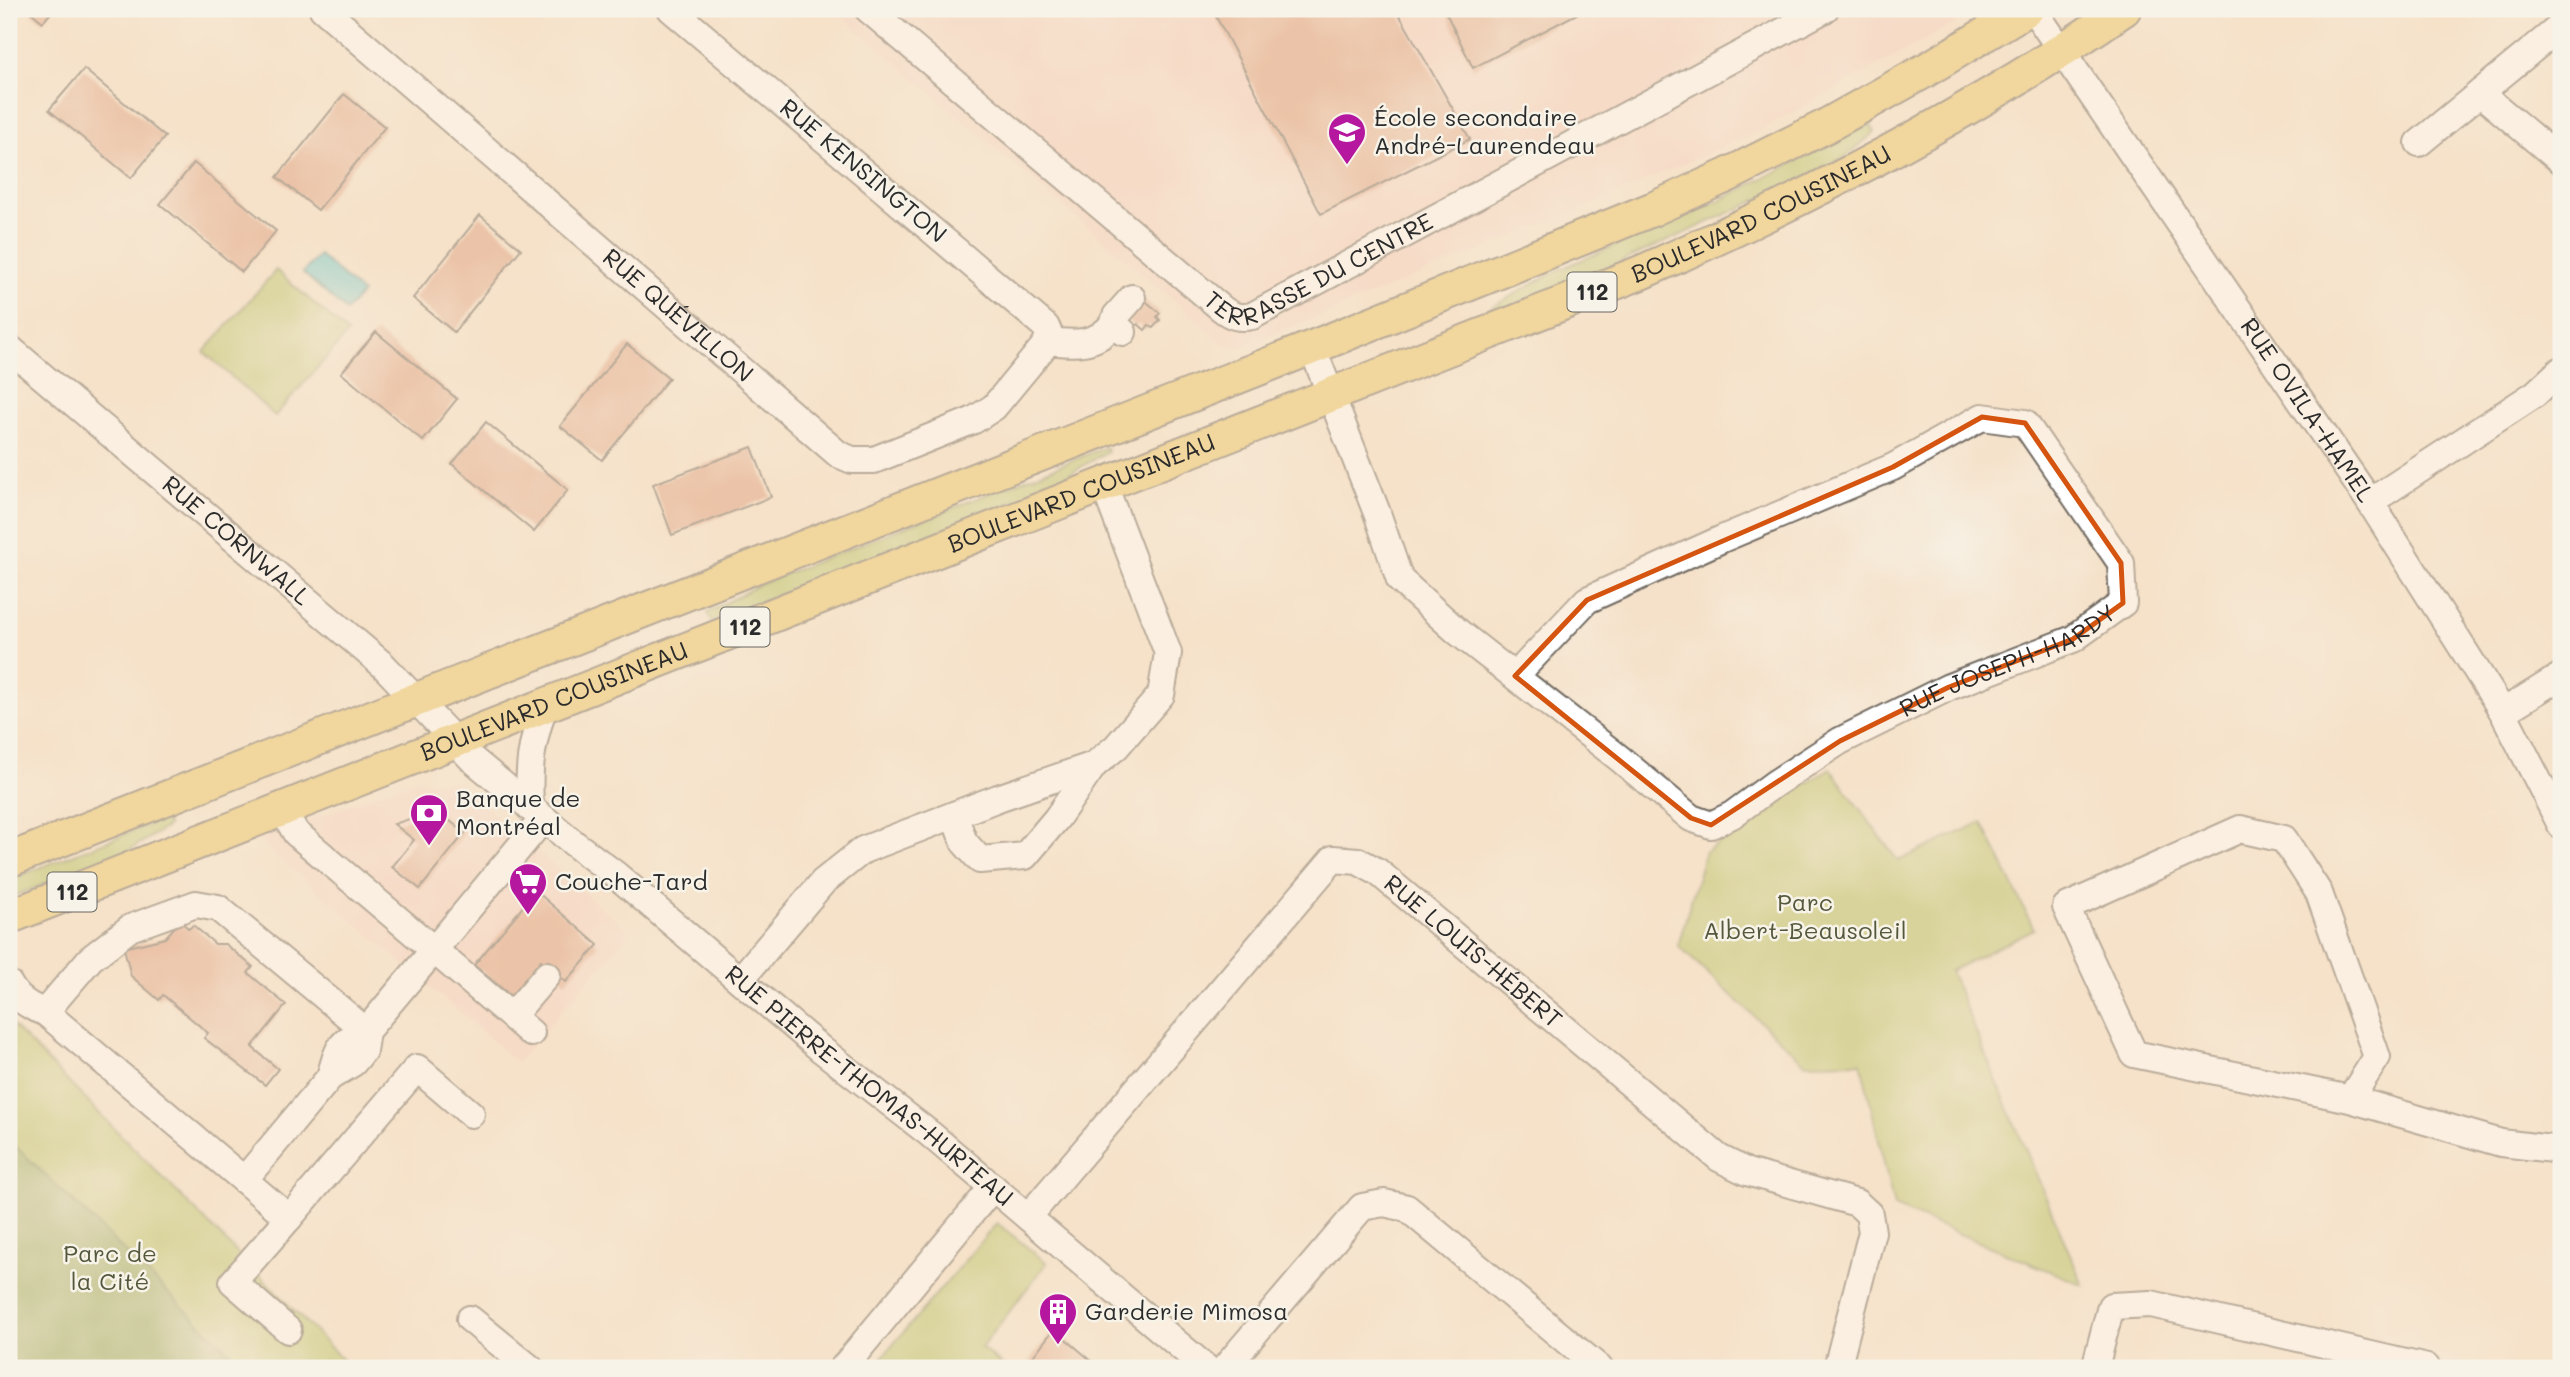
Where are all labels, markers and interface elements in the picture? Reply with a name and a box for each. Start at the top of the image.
street label: RUE KENSINGTON [774,91,954,249]
place label: École secondaire André-Laurendeau [1374,101,1595,160]
school or university icon: École secondaire André-Laurendeau [1326,111,1368,166]
street label: BOULEVARD COUSINEAU [1626,137,1896,289]
street label: TERRASSE DU CENTRE [1198,205,1438,332]
street label: RUE QUÉVILLON [597,241,761,388]
road number: 112 [1568,272,1616,312]
street label: RUE OVILA-HAMEL [2235,311,2383,508]
street label: BOULEVARD COUSINEAU [943,425,1219,559]
street label: RUE CORNWALL [157,468,318,611]
street label: RUE JOSEPH-HARDY [1894,596,2121,723]
road number: 112 [720,608,770,646]
street label: BOULEVARD COUSINEAU [415,634,692,767]
place label: Banque de Montréal [456,782,580,841]
bank icon: Banque de Montréal [408,792,450,847]
supermarket icon: Couche-Tard [507,861,549,916]
place label: Couche-Tard [555,865,708,896]
street label: RUE LOUIS-HÉBERT [1378,867,1569,1034]
road number: 112 [48,872,96,912]
park label: Parc Albert-Beausoleil [1703,886,1907,945]
street label: RUE PIERRE-THOMAS-HURTEAU [719,958,1020,1212]
park label: Parc de la Cité [63,1237,157,1296]
building icon: Garderie Mimosa [1037,1291,1079,1346]
place label: Garderie Mimosa [1085,1295,1288,1326]

